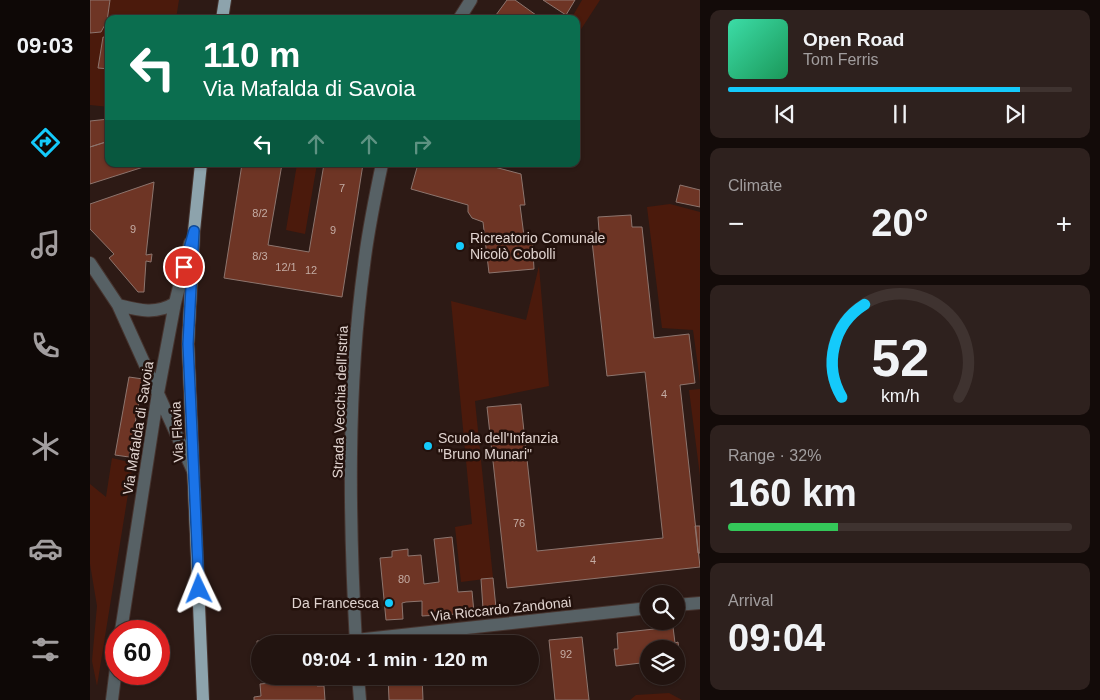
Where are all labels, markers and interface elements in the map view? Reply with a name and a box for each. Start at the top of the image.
text: Open Road [803,29,904,50]
text: 09:03 [17,33,73,58]
icon: left [120,35,185,100]
text: 110 m [203,35,300,74]
text: Tom Ferris [803,51,879,68]
text: Via Mafalda di Savoia [203,76,415,101]
icon: previous [771,100,799,128]
icon: pause [886,100,914,128]
icon: next [1001,100,1029,128]
icon: directions [28,125,63,160]
icon: left [249,130,277,158]
icon: ahead [302,130,330,158]
icon: ahead [355,130,383,158]
icon: right [408,130,436,158]
text: Climate [728,177,782,194]
house number: 7 [339,182,345,194]
text: 20° [871,202,929,244]
house number: 8/2 [252,207,268,219]
text: − [728,208,744,239]
text: + [1056,208,1072,239]
house number: 9 [130,223,136,235]
house number: 9 [330,224,336,236]
icon: music [28,227,63,262]
place label: Ricreatorio Comunale Nicolò Cobolli [470,230,606,262]
marker: Ricreatorio Comunale Nicolò Cobolli [454,240,466,252]
pin [163,246,205,288]
house number: 8/3 [252,250,268,262]
icon: arrive [170,253,198,281]
house number: 12/1 [275,261,297,273]
house number: 12 [305,264,317,276]
street label: Strada Vecchia dell'Istria [329,325,351,479]
icon: phone [28,328,63,363]
text: 52 [871,329,929,387]
street label: Via Mafalda di Savoia [120,360,157,496]
text: km/h [881,386,919,406]
house number: 4 [661,388,667,400]
street label: Via Flavia [167,401,187,463]
icon: climate [28,429,63,464]
place label: Scuola dell'Infanzia "Bruno Munari" [438,430,558,462]
marker: Scuola dell'Infanzia "Bruno Munari" [422,440,434,452]
text: Range · 32% [728,447,821,464]
text: 160 km [728,472,857,514]
house number: 76 [513,517,525,529]
icon: car [28,531,63,566]
house number: 4 [590,554,596,566]
position arrow [172,562,224,614]
house number: 80 [398,573,410,585]
map controls [640,585,685,685]
button: search [640,585,685,630]
text: Arrival [728,592,773,609]
street label: Via Riccardo Zandonai [430,594,572,624]
place label: Da Francesca [292,595,379,611]
marker: Da Francesca [383,597,395,609]
text: 09:04 [728,617,825,659]
speed limit sign: 60 [105,620,170,685]
icon: filters [28,632,63,667]
button: layers [640,640,685,685]
house number: 92 [560,648,572,660]
text: 09:04 · 1 min · 120 m [302,649,488,670]

